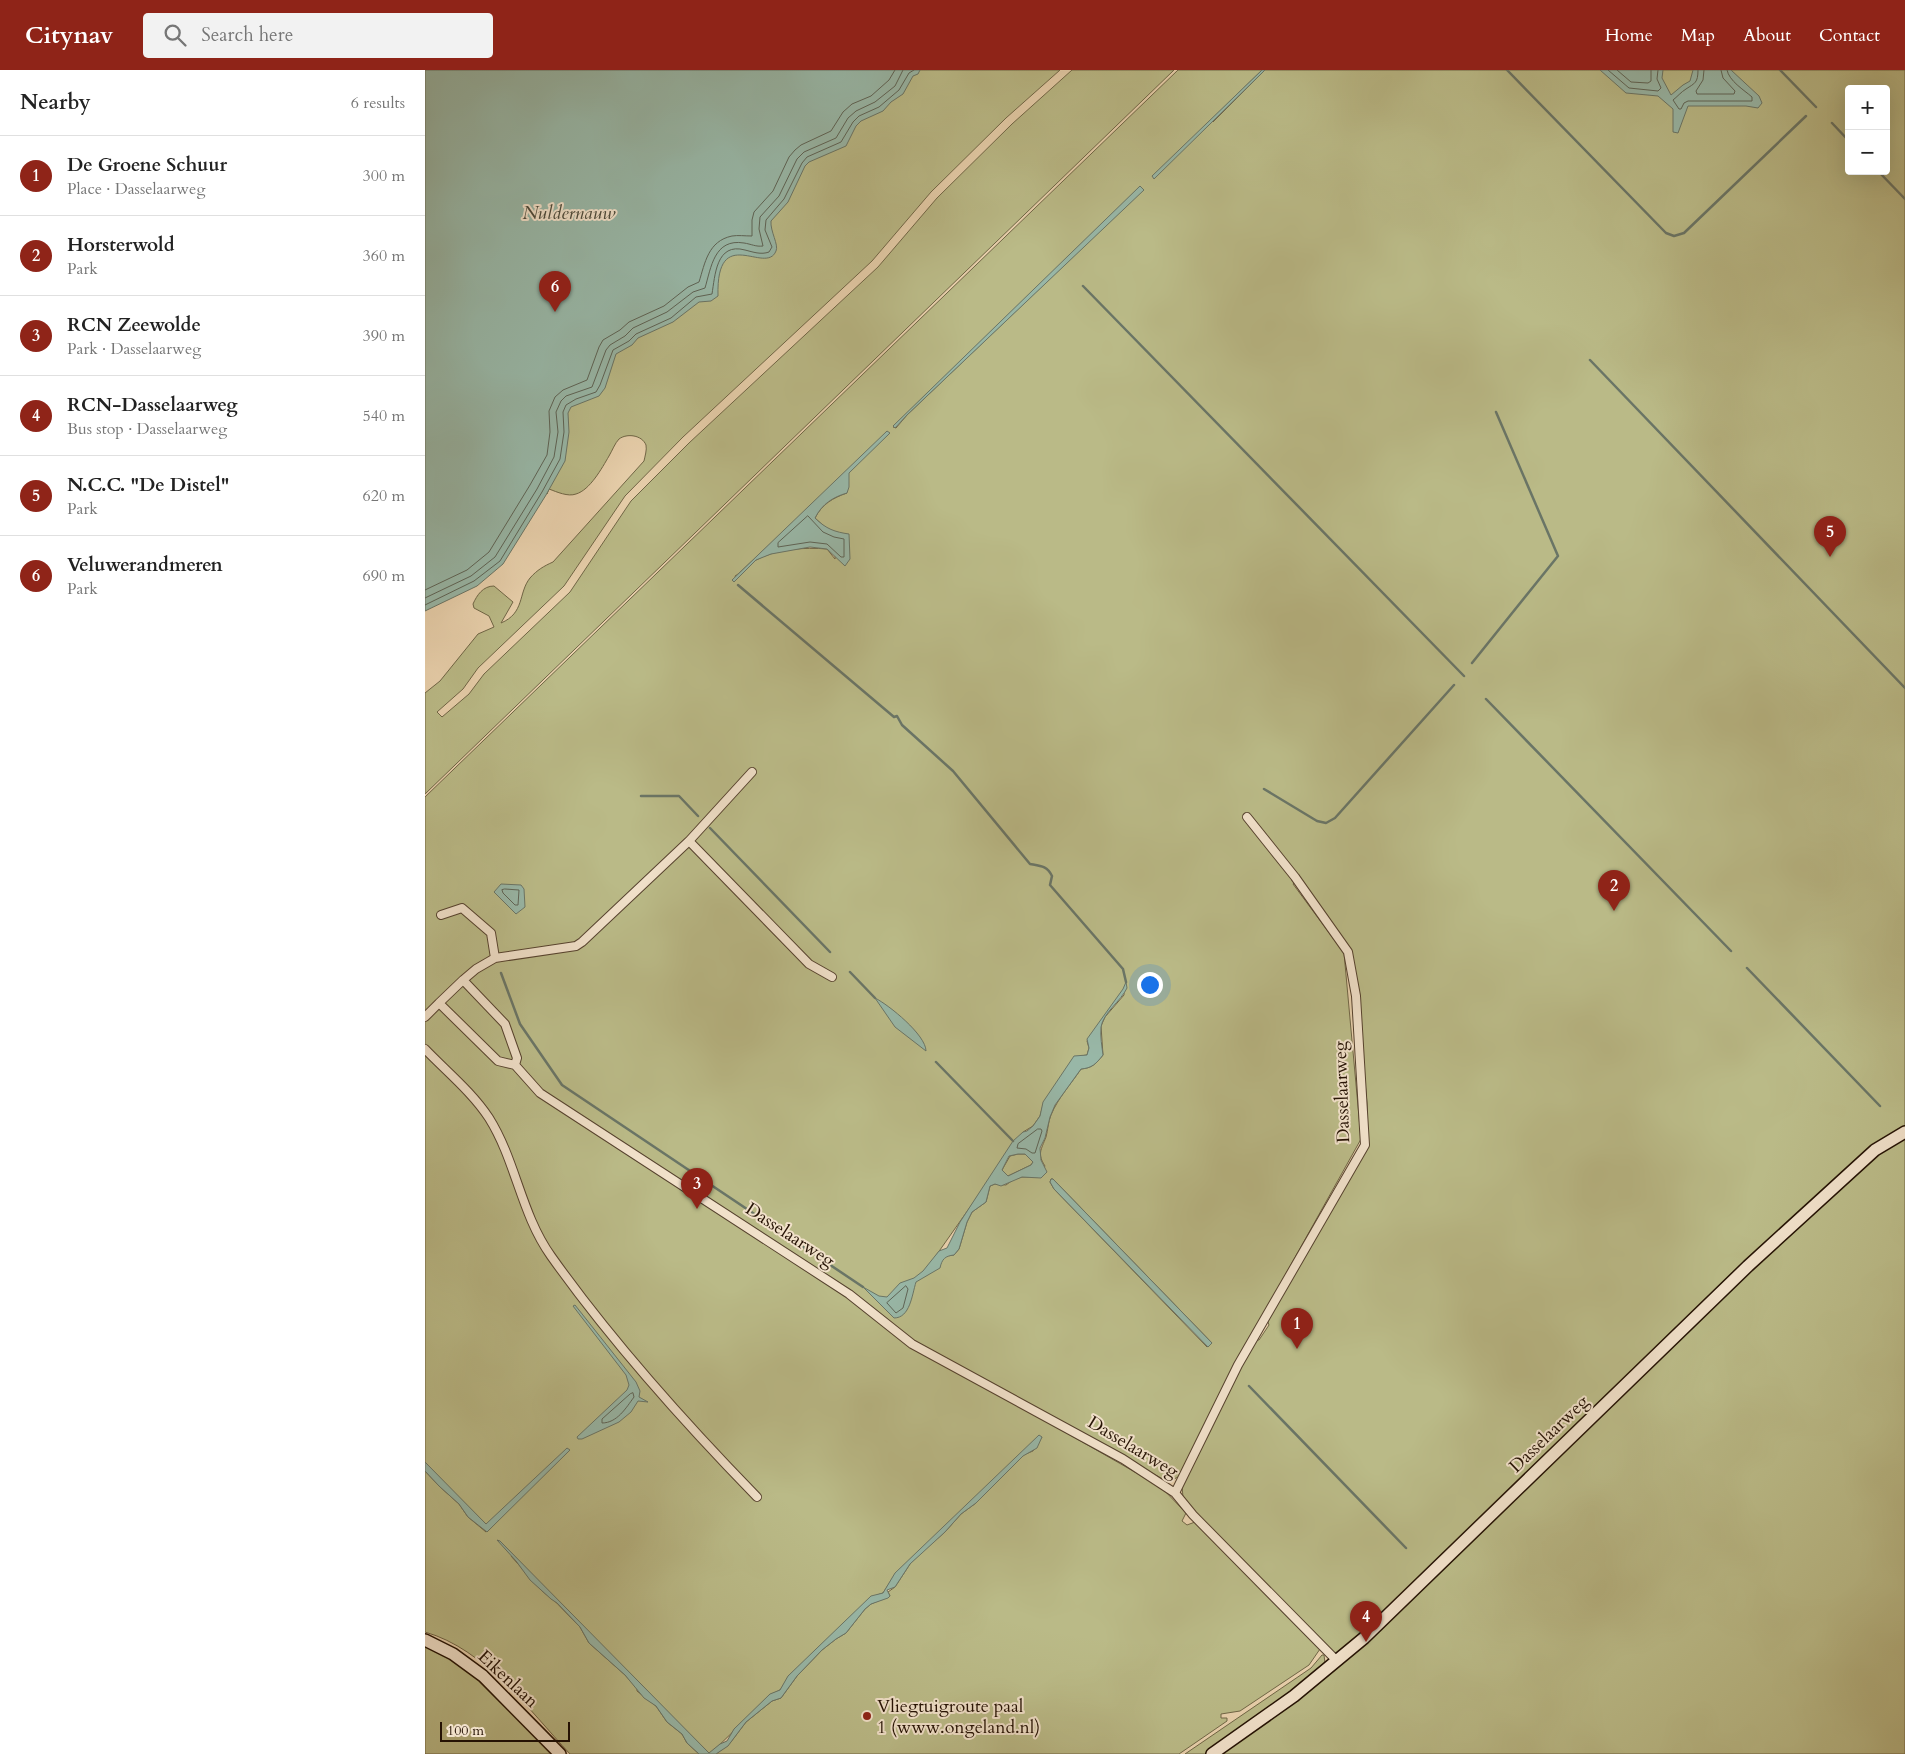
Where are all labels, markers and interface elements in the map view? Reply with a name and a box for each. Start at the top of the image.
search box [143,13,493,58]
text: Citynav [25,19,113,52]
icon: search [161,21,189,49]
text: Search here [201,22,293,48]
text: Home [1605,23,1653,48]
text: Map [1681,23,1715,48]
text: About [1743,23,1791,48]
text: Contact [1819,23,1880,48]
map controls [1845,85,1890,175]
button: + [1845,85,1890,130]
text: Nearby [20,88,91,117]
text: 6 results [351,92,405,114]
button: − [1845,130,1890,175]
text: De Groene Schuur [67,152,227,178]
text: 1 [32,165,40,187]
text: 300 m [363,165,405,187]
text: Place · Dasselaarweg [67,178,205,200]
water label: Nuldernauw [523,200,616,226]
text: Horsterwold [67,232,174,258]
text: 2 [32,245,40,267]
text: 360 m [363,245,405,267]
text: Park [67,258,98,280]
pin: 6 [539,271,571,312]
text: RCN Zeewolde [67,312,201,338]
text: 3 [32,325,40,347]
text: 390 m [363,325,405,347]
text: Park · Dasselaarweg [67,338,201,360]
text: RCN-Dasselaarweg [67,392,238,418]
text: 4 [32,405,40,427]
text: 540 m [363,405,405,427]
text: Bus stop · Dasselaarweg [67,418,227,440]
text: N.C.C. "De Distel" [67,472,230,498]
text: 5 [32,485,40,507]
text: 620 m [363,485,405,507]
text: Park [67,498,98,520]
pin: 5 [1814,516,1846,557]
text: Veluwerandmeren [67,552,223,578]
text: 6 [32,565,40,587]
text: 690 m [363,565,405,587]
text: Park [67,578,98,600]
pin: 2 [1598,870,1630,911]
your location [1137,972,1163,998]
street label: Dasselaarweg [1328,1040,1356,1143]
pin: 3 [681,1168,713,1209]
street label: Dasselaarweg [740,1197,840,1274]
pin: 1 [1281,1308,1313,1349]
street label: Dasselaarweg [1504,1389,1595,1478]
street label: Dasselaarweg [1083,1410,1184,1484]
pin: 4 [1350,1601,1382,1642]
street label: Eikenlaan [472,1644,544,1714]
place label: Vliegtuigroute paal 1 (www.ongeland.nl) [877,1694,1040,1740]
marker: Vliegtuigroute paal 1 (www.ongeland.nl) [861,1710,873,1722]
scale bar [440,1719,570,1742]
text: 100 m [447,1721,484,1740]

